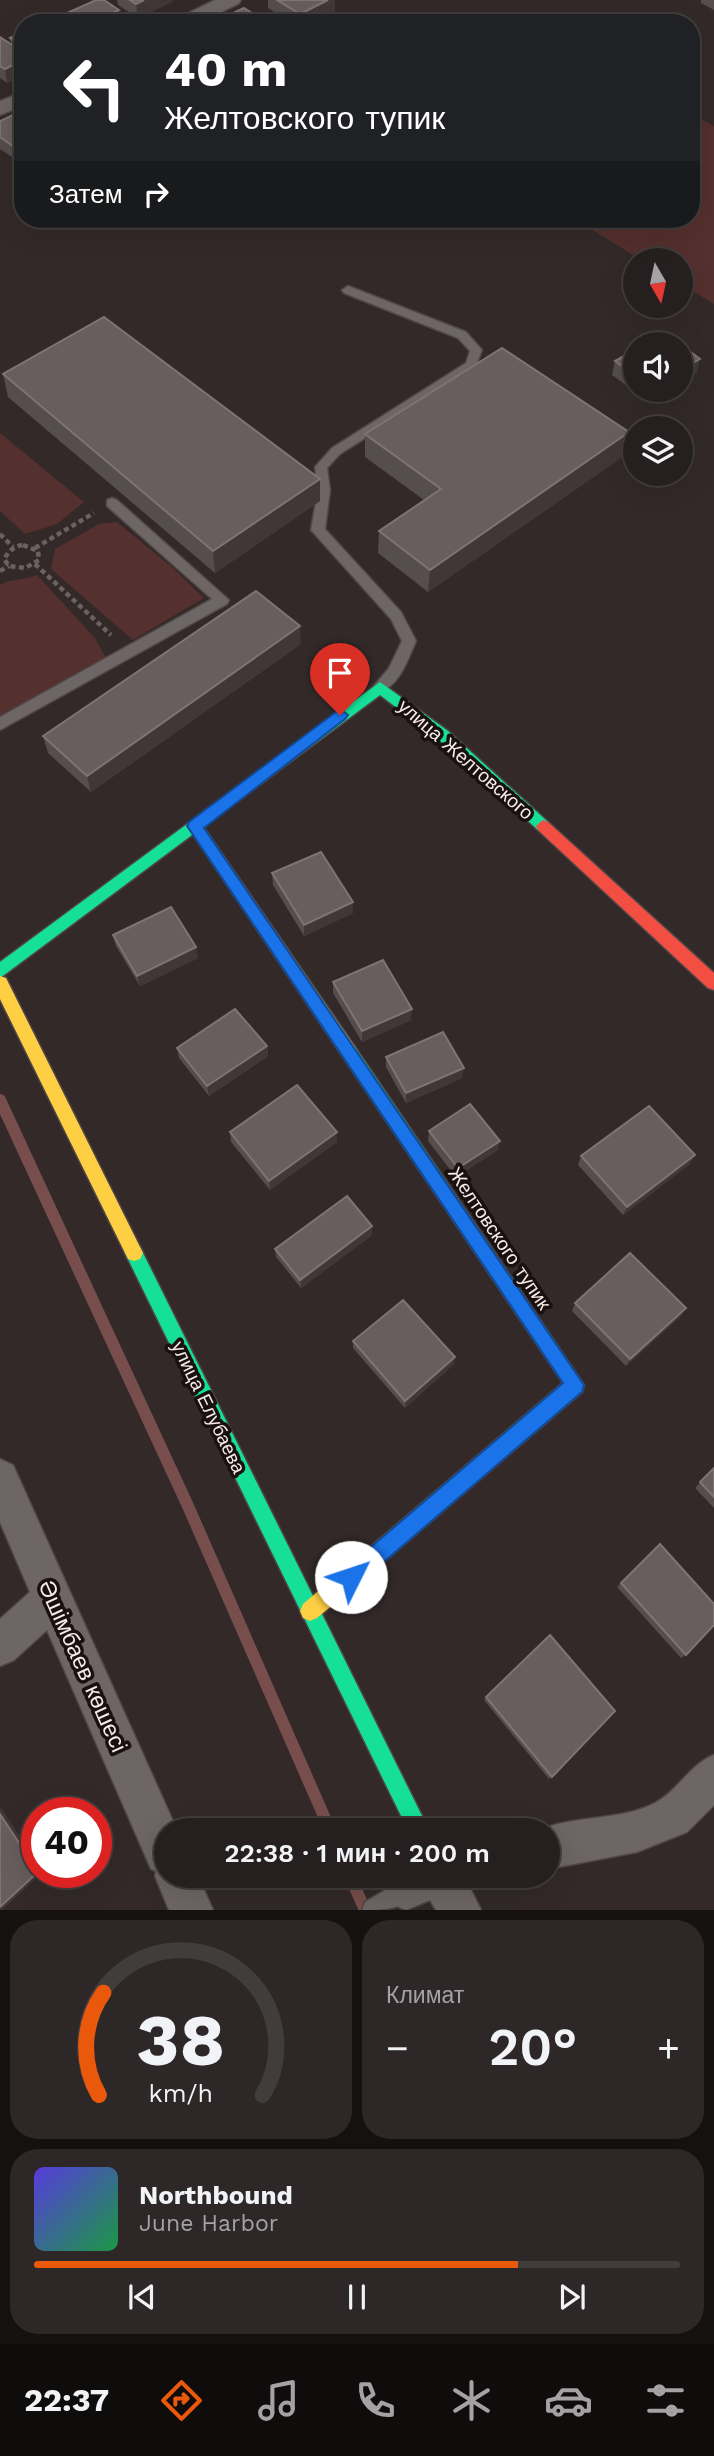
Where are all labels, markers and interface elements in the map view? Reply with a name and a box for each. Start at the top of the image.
text: 40 m [164,40,287,98]
icon: left [49,42,140,133]
text: Желтовского тупик [164,99,445,137]
icon: right [137,175,175,213]
text: Затем [49,179,123,209]
north arrow [623,248,693,318]
map controls [623,248,693,486]
button: sound [623,332,693,402]
button: layers [623,416,693,486]
pin [310,643,370,715]
icon: arrive [321,654,359,692]
street label: улица Желтовского [393,694,538,824]
street label: Желтовского тупик [443,1163,556,1315]
street label: улица Елубаева [167,1337,251,1477]
position arrow [314,1540,388,1614]
street label: Әшімбаев көшесі [33,1576,133,1756]
speed limit sign: 40 [21,1797,112,1888]
text: 22:38 · 1 мин · 200 m [224,1838,490,1868]
text: Климат [386,1982,464,2009]
text: 38 [137,1998,225,2084]
text: 20° [489,2017,577,2078]
text: − [386,2026,409,2070]
text: + [657,2026,680,2070]
text: km/h [149,2079,213,2108]
text: Northbound [139,2180,293,2210]
text: June Harbor [139,2210,278,2237]
icon: previous [123,2278,161,2316]
icon: pause [338,2278,376,2316]
icon: next [553,2278,591,2316]
icon: directions [157,2376,206,2425]
icon: music [254,2376,303,2425]
icon: phone [351,2376,400,2425]
icon: climate [447,2376,496,2425]
icon: car [544,2376,593,2425]
icon: filters [641,2376,690,2425]
text: 22:37 [24,2381,109,2419]

